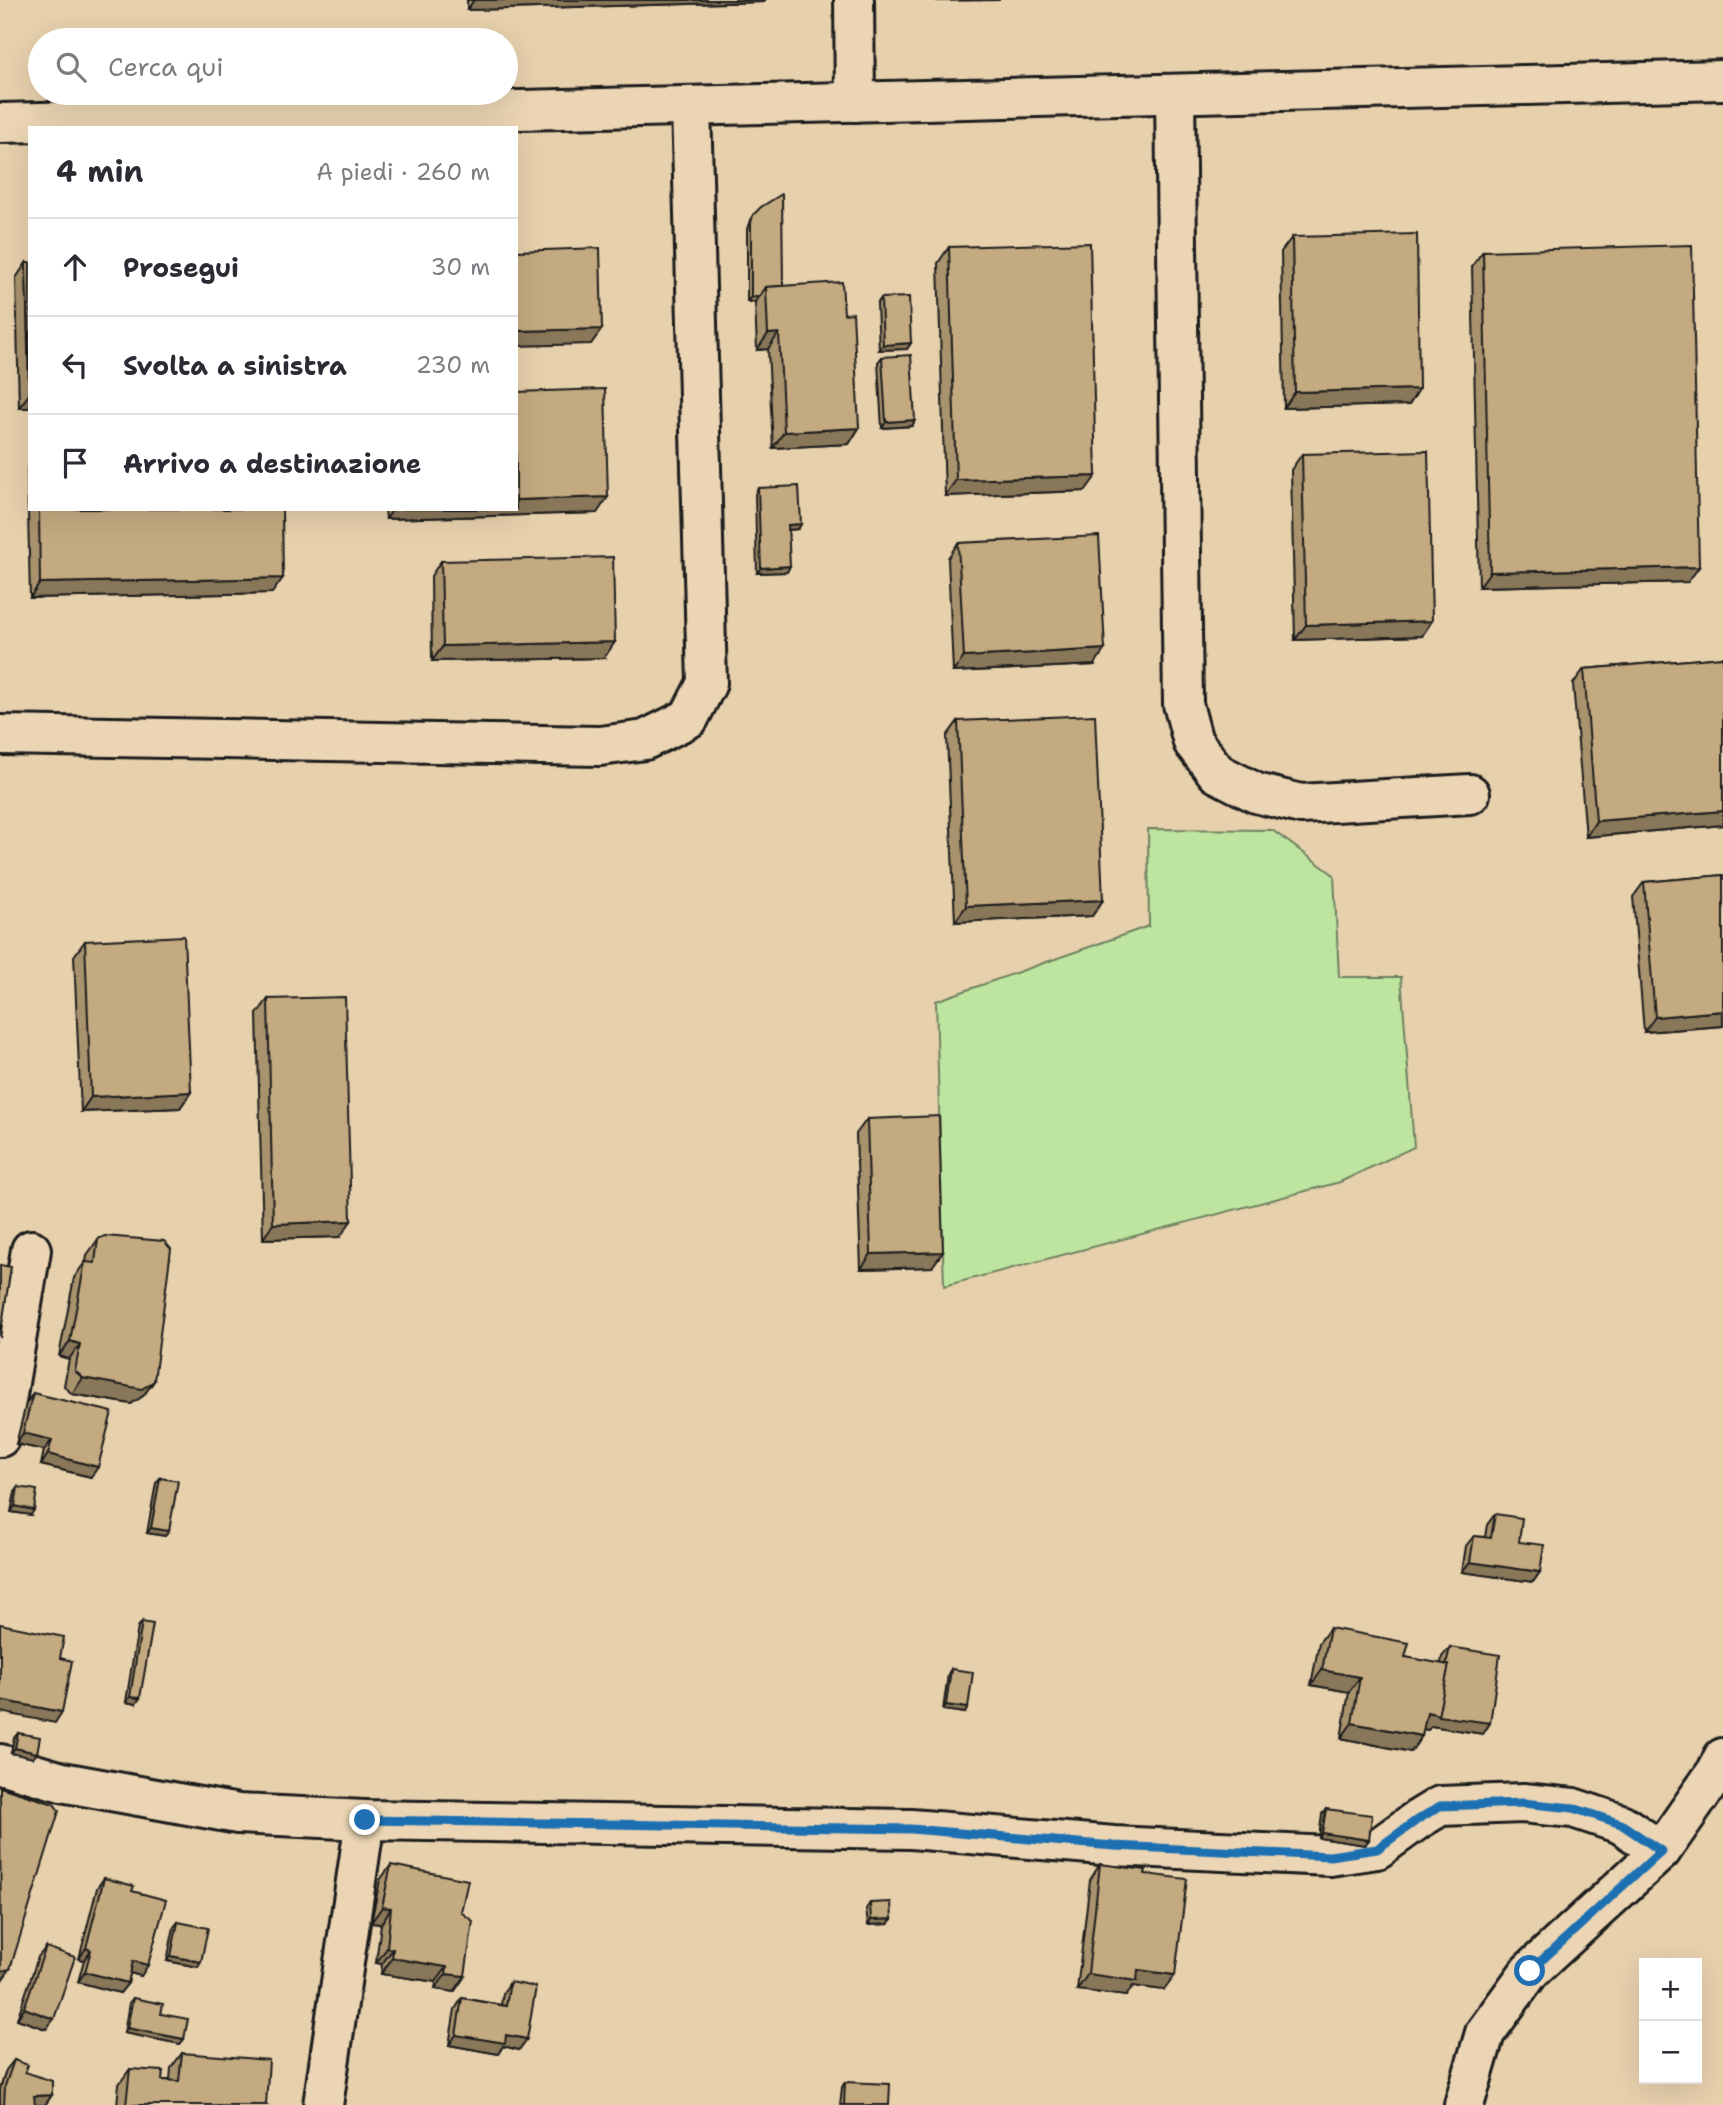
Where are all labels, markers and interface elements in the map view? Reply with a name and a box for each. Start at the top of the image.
search box [28,28,518,105]
icon: search [52,48,90,86]
text: Cerca qui [108,49,224,84]
text: 4 min [56,151,143,192]
text: A piedi · 260 m [316,157,490,187]
icon: ahead [56,248,94,286]
text: Prosegui [123,250,239,285]
text: 30 m [431,252,490,282]
icon: left [56,346,94,384]
text: Svolta a sinistra [123,348,347,383]
text: 230 m [416,350,490,380]
icon: arrive [56,444,94,482]
text: Arrivo a destinazione [123,446,421,481]
route end [349,1804,380,1835]
route start [1514,1955,1545,1986]
map controls [1639,1958,1702,2084]
button: + [1639,1958,1702,2021]
button: − [1639,2021,1702,2084]

